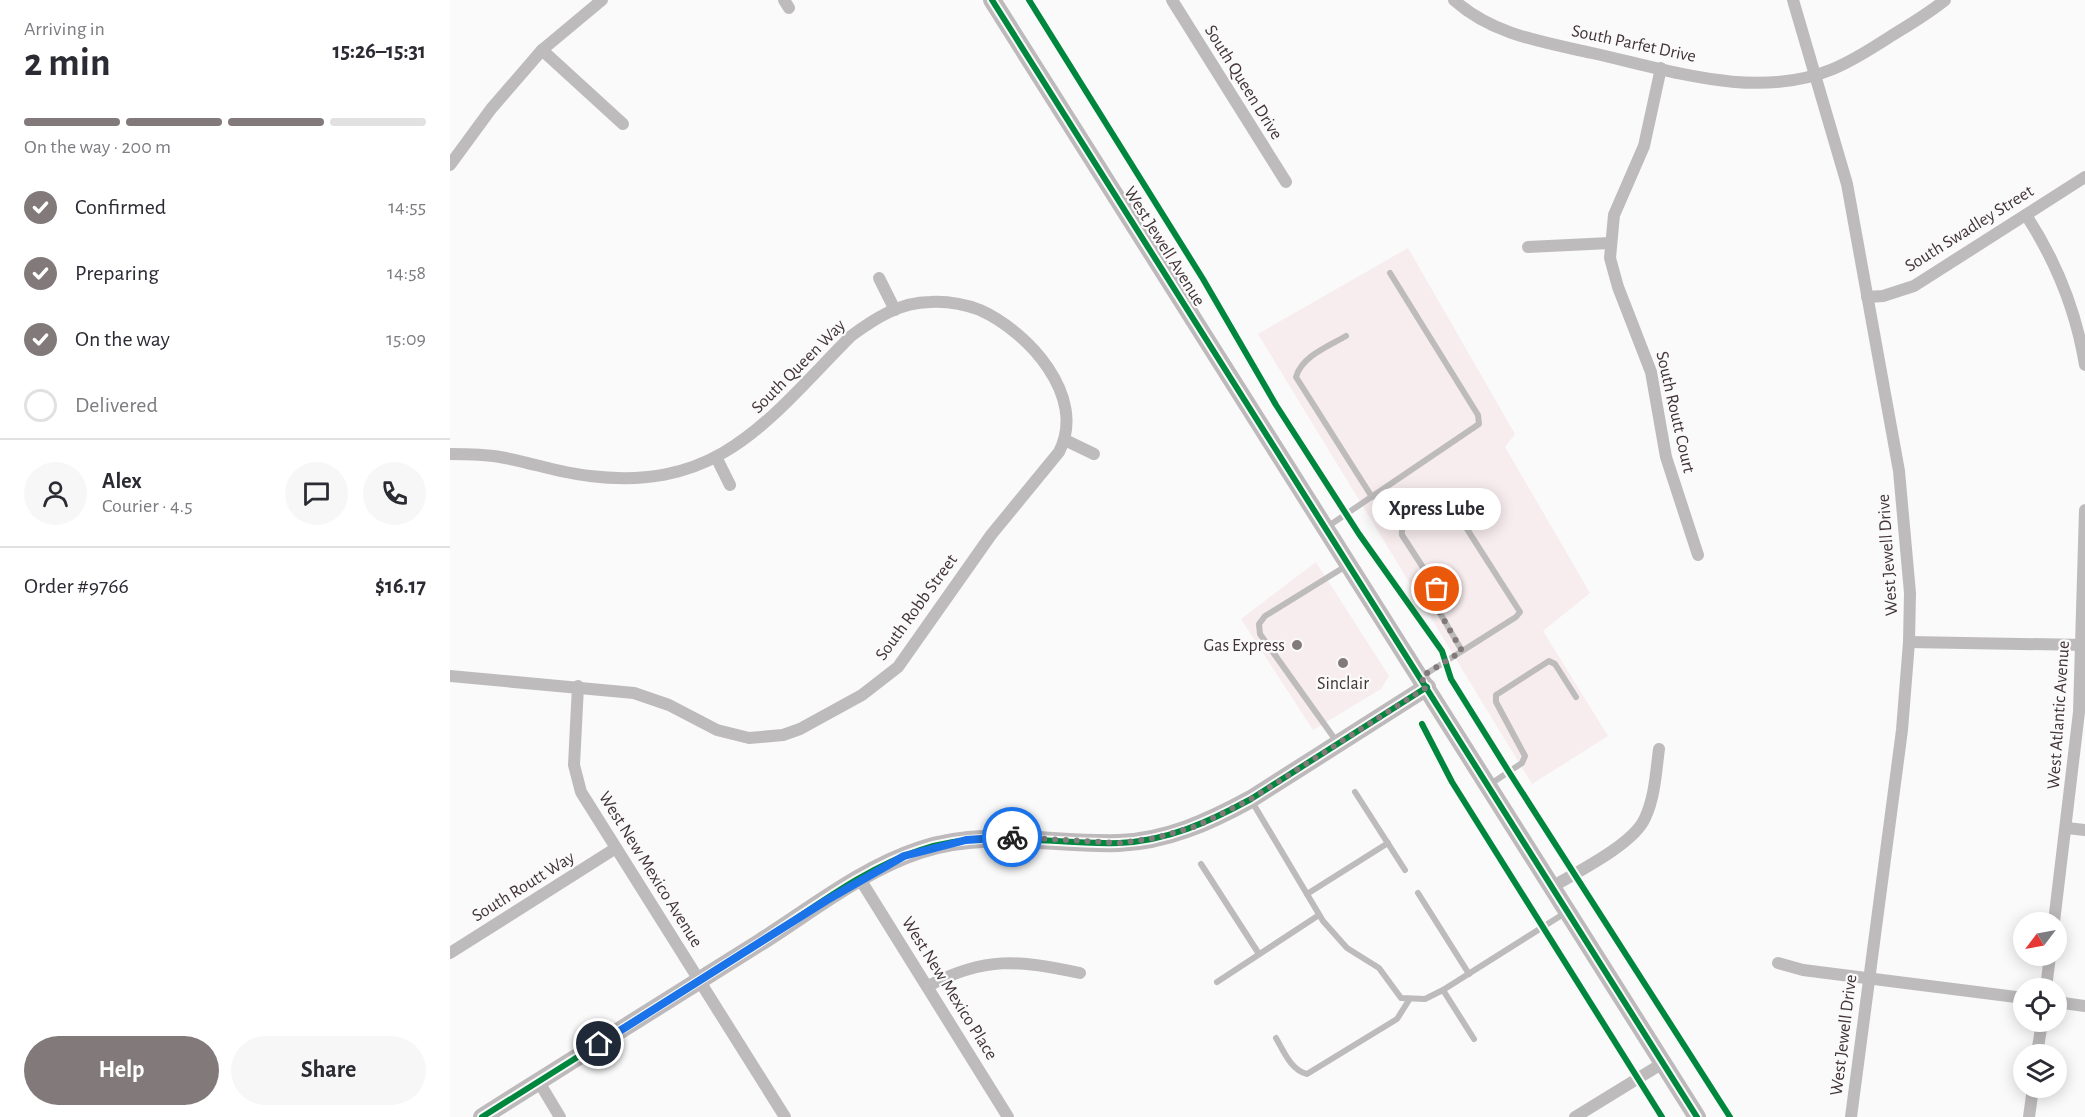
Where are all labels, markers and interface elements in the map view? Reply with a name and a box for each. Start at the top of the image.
text: Arriving in [24,19,105,39]
street label: South Queen Drive [1201,22,1286,143]
street label: South Parfet Drive [1570,22,1698,66]
text: 15:26–15:31 [333,40,426,62]
text: 2 min [24,44,111,83]
text: On the way · 200 m [24,137,171,157]
street label: South Swadley Street [1902,182,2037,276]
street label: West Jewell Avenue [1120,184,1208,309]
icon: check [24,191,57,224]
text: Confirmed [75,196,166,218]
text: 14:55 [388,197,426,217]
icon: check [24,257,57,290]
text: Preparing [75,262,159,284]
text: 14:58 [387,263,426,283]
street label: South Queen Way [748,316,849,417]
icon: check [24,323,57,356]
text: On the way [75,328,170,350]
text: 15:09 [386,329,426,349]
street label: South Routt Court [1652,350,1698,475]
text: Delivered [75,394,158,416]
button: person [24,462,87,525]
button: chat [285,462,348,525]
button: phone [363,462,426,525]
text: Alex [102,470,142,492]
callout: Xpress Lube [1372,487,1502,529]
street label: West Jewell Drive [1875,493,1901,616]
text: Courier · 4.5 [102,496,193,516]
text: Xpress Lube [1388,499,1485,519]
street label: South Robb Street [872,551,961,664]
pin [1411,563,1462,614]
icon: bag [1420,572,1453,605]
text: Order #9766 [24,575,129,597]
text: $16.17 [375,575,426,597]
place label: Gas Express [1204,637,1285,655]
marker: Gas Express [1290,638,1304,652]
street label: West Atlantic Avenue [2045,640,2073,790]
marker: Sinclair [1336,656,1350,670]
place label: Sinclair [1317,675,1369,693]
street label: West New Mexico Avenue [595,789,705,951]
courier [982,807,1042,867]
icon: bike [996,821,1029,854]
street label: South Routt Way [469,848,578,925]
north arrow [2013,912,2067,966]
map controls [2013,912,2067,1098]
street label: West New Mexico Place [898,914,1000,1063]
street label: West Jewell Drive [1828,974,1860,1097]
button: locate [2013,978,2067,1032]
pin [573,1018,624,1069]
icon: home [582,1027,615,1060]
button: Help [24,1036,219,1105]
button: Share [231,1036,426,1105]
button: layers [2013,1044,2067,1098]

